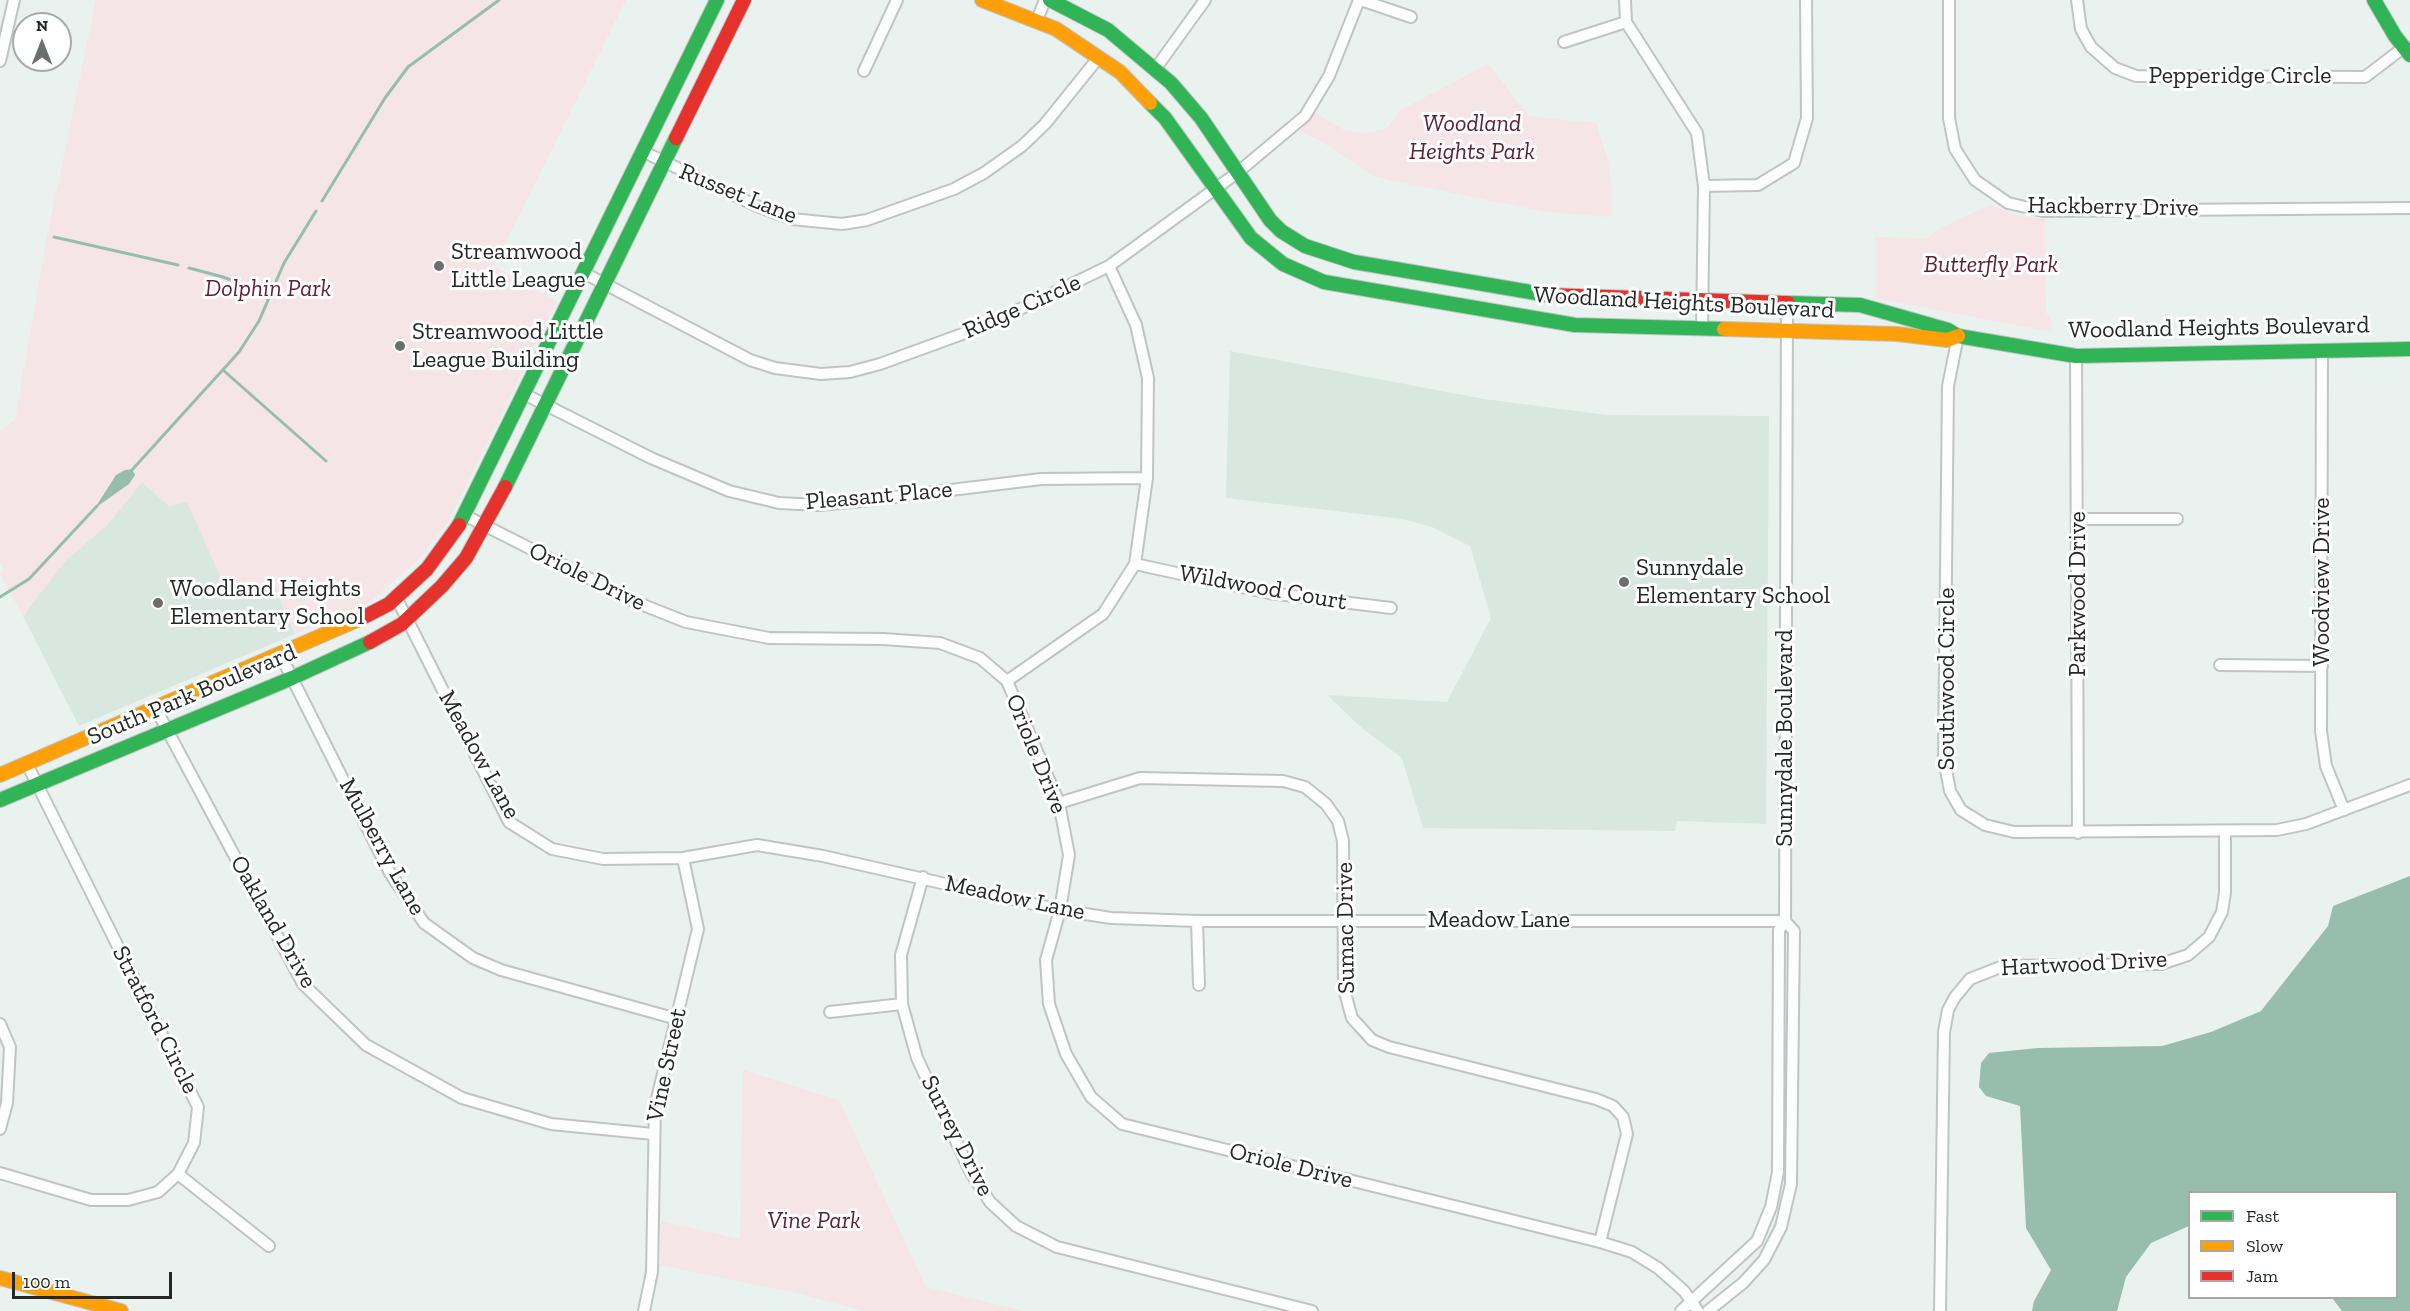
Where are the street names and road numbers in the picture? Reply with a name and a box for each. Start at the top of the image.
street label: Pepperidge Circle [2148,62,2332,90]
street label: Russet Lane [675,157,801,231]
street label: Hackberry Drive [2027,191,2199,223]
street label: Ridge Circle [959,268,1085,346]
street label: Woodland Heights Boulevard [1533,281,1835,325]
street label: Woodland Heights Boulevard [2068,311,2370,345]
street label: Pleasant Place [804,475,954,517]
street label: Woodview Drive [2308,497,2336,667]
street label: Parkwood Drive [2064,511,2092,677]
street label: Oriole Drive [524,536,650,618]
street label: Wildwood Court [1177,559,1349,617]
street label: Southwood Circle [1933,588,1961,770]
street label: Sunnydale Boulevard [1771,629,1799,847]
street label: South Park Boulevard [83,638,301,752]
street label: Meadow Lane [432,686,526,824]
street label: Oriole Drive [999,690,1073,818]
street label: Mulberry Lane [333,773,431,921]
street label: Oakland Drive [223,851,323,993]
street label: Sumac Drive [1330,862,1362,994]
street label: Meadow Lane [942,869,1088,927]
street label: Meadow Lane [1428,906,1570,934]
street label: Stratford Circle [105,941,205,1099]
street label: Hartwood Drive [2000,945,2168,983]
street label: Vine Street [641,1006,693,1124]
street label: Surrey Drive [914,1071,1000,1201]
street label: Oriole Drive [1226,1137,1356,1195]

